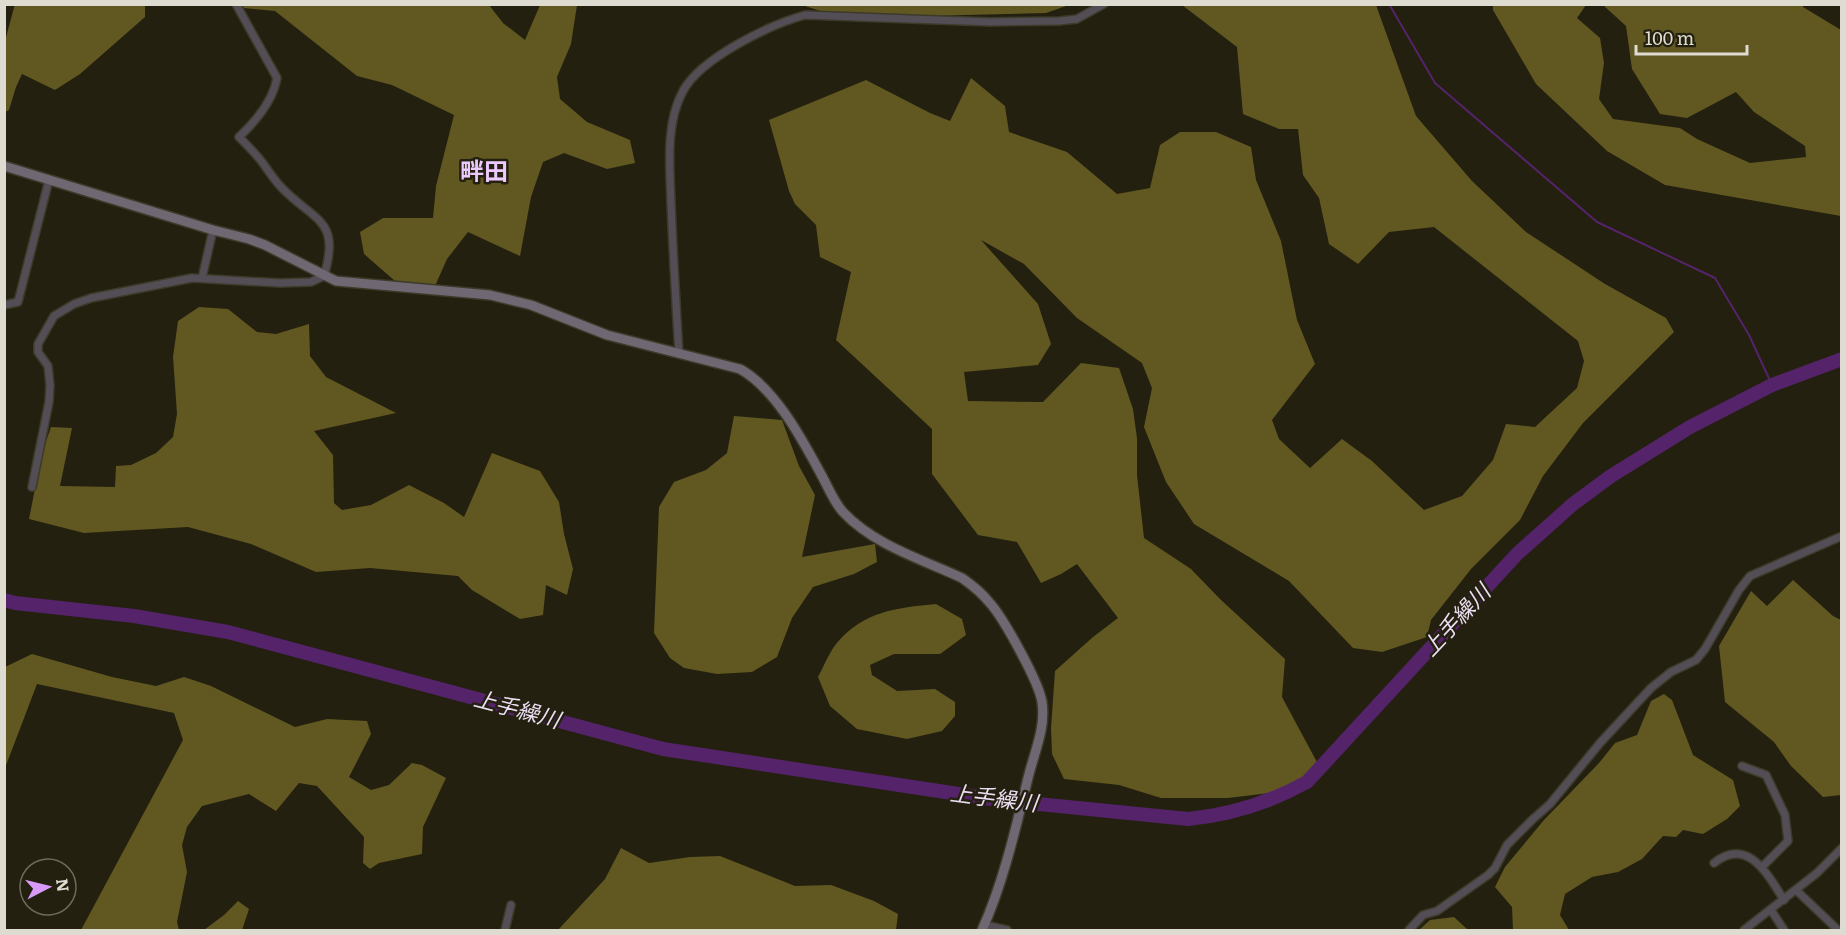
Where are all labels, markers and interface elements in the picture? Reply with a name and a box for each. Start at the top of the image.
scale bar [1636,18,1747,56]
text: 100 m [1645,24,1694,51]
district label: 畔田 [460,152,508,187]
water label: 上手繰川 [1413,574,1498,662]
water label: 上手繰川 [471,680,566,735]
water label: 上手繰川 [948,775,1042,818]
north arrow [18,857,78,917]
text: N [51,877,77,893]

